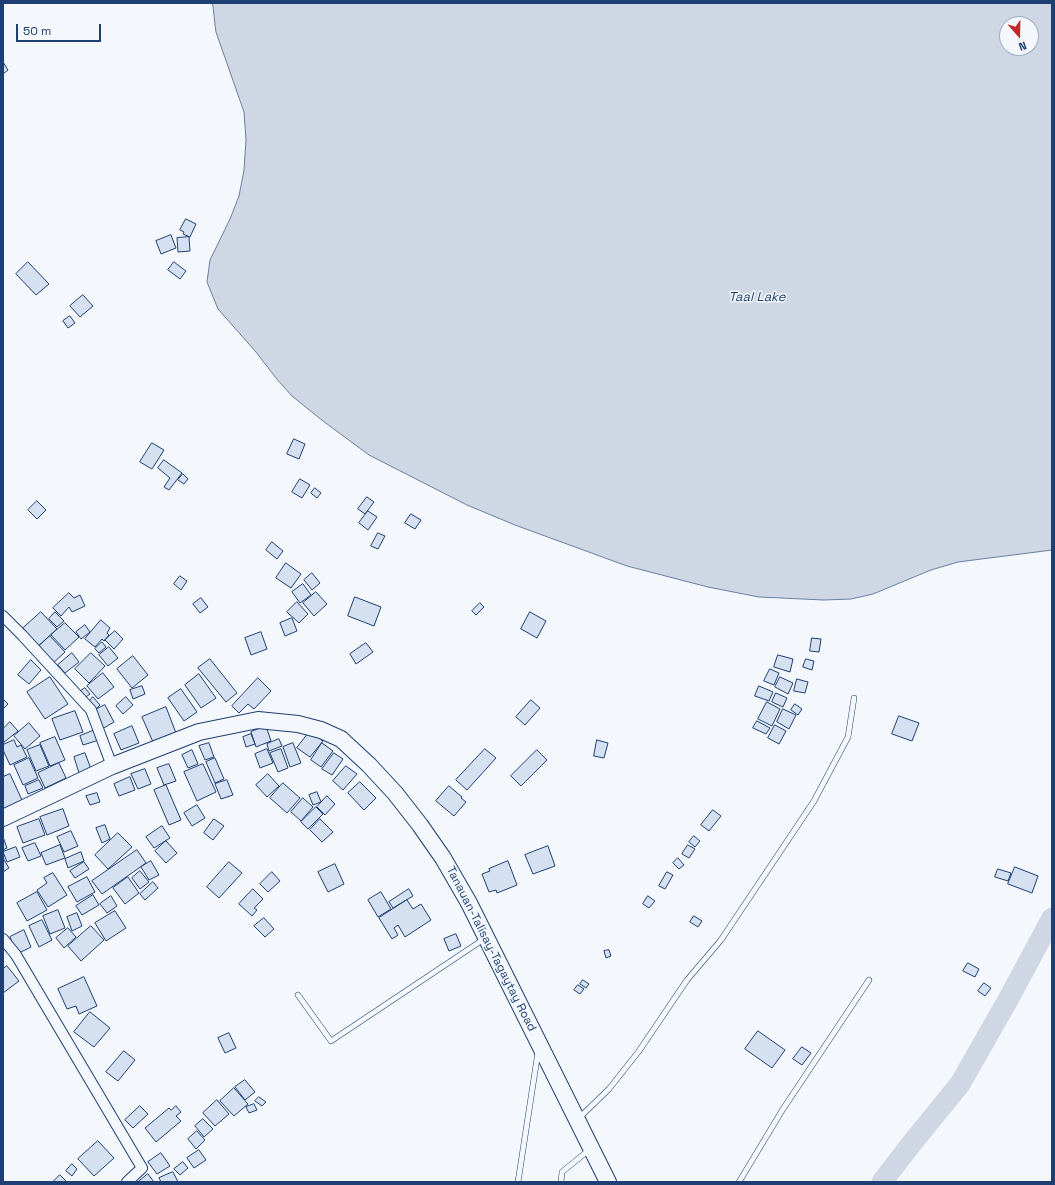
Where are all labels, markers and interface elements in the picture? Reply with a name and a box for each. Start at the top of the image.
scale bar [18,16,103,42]
north arrow [999,16,1039,56]
text: 50 m [23,23,51,39]
text: N [1017,38,1029,54]
water label: Taal Lake [729,289,785,305]
street label: Tanauan-Talisay-Tagaytay Road [443,864,539,1034]

